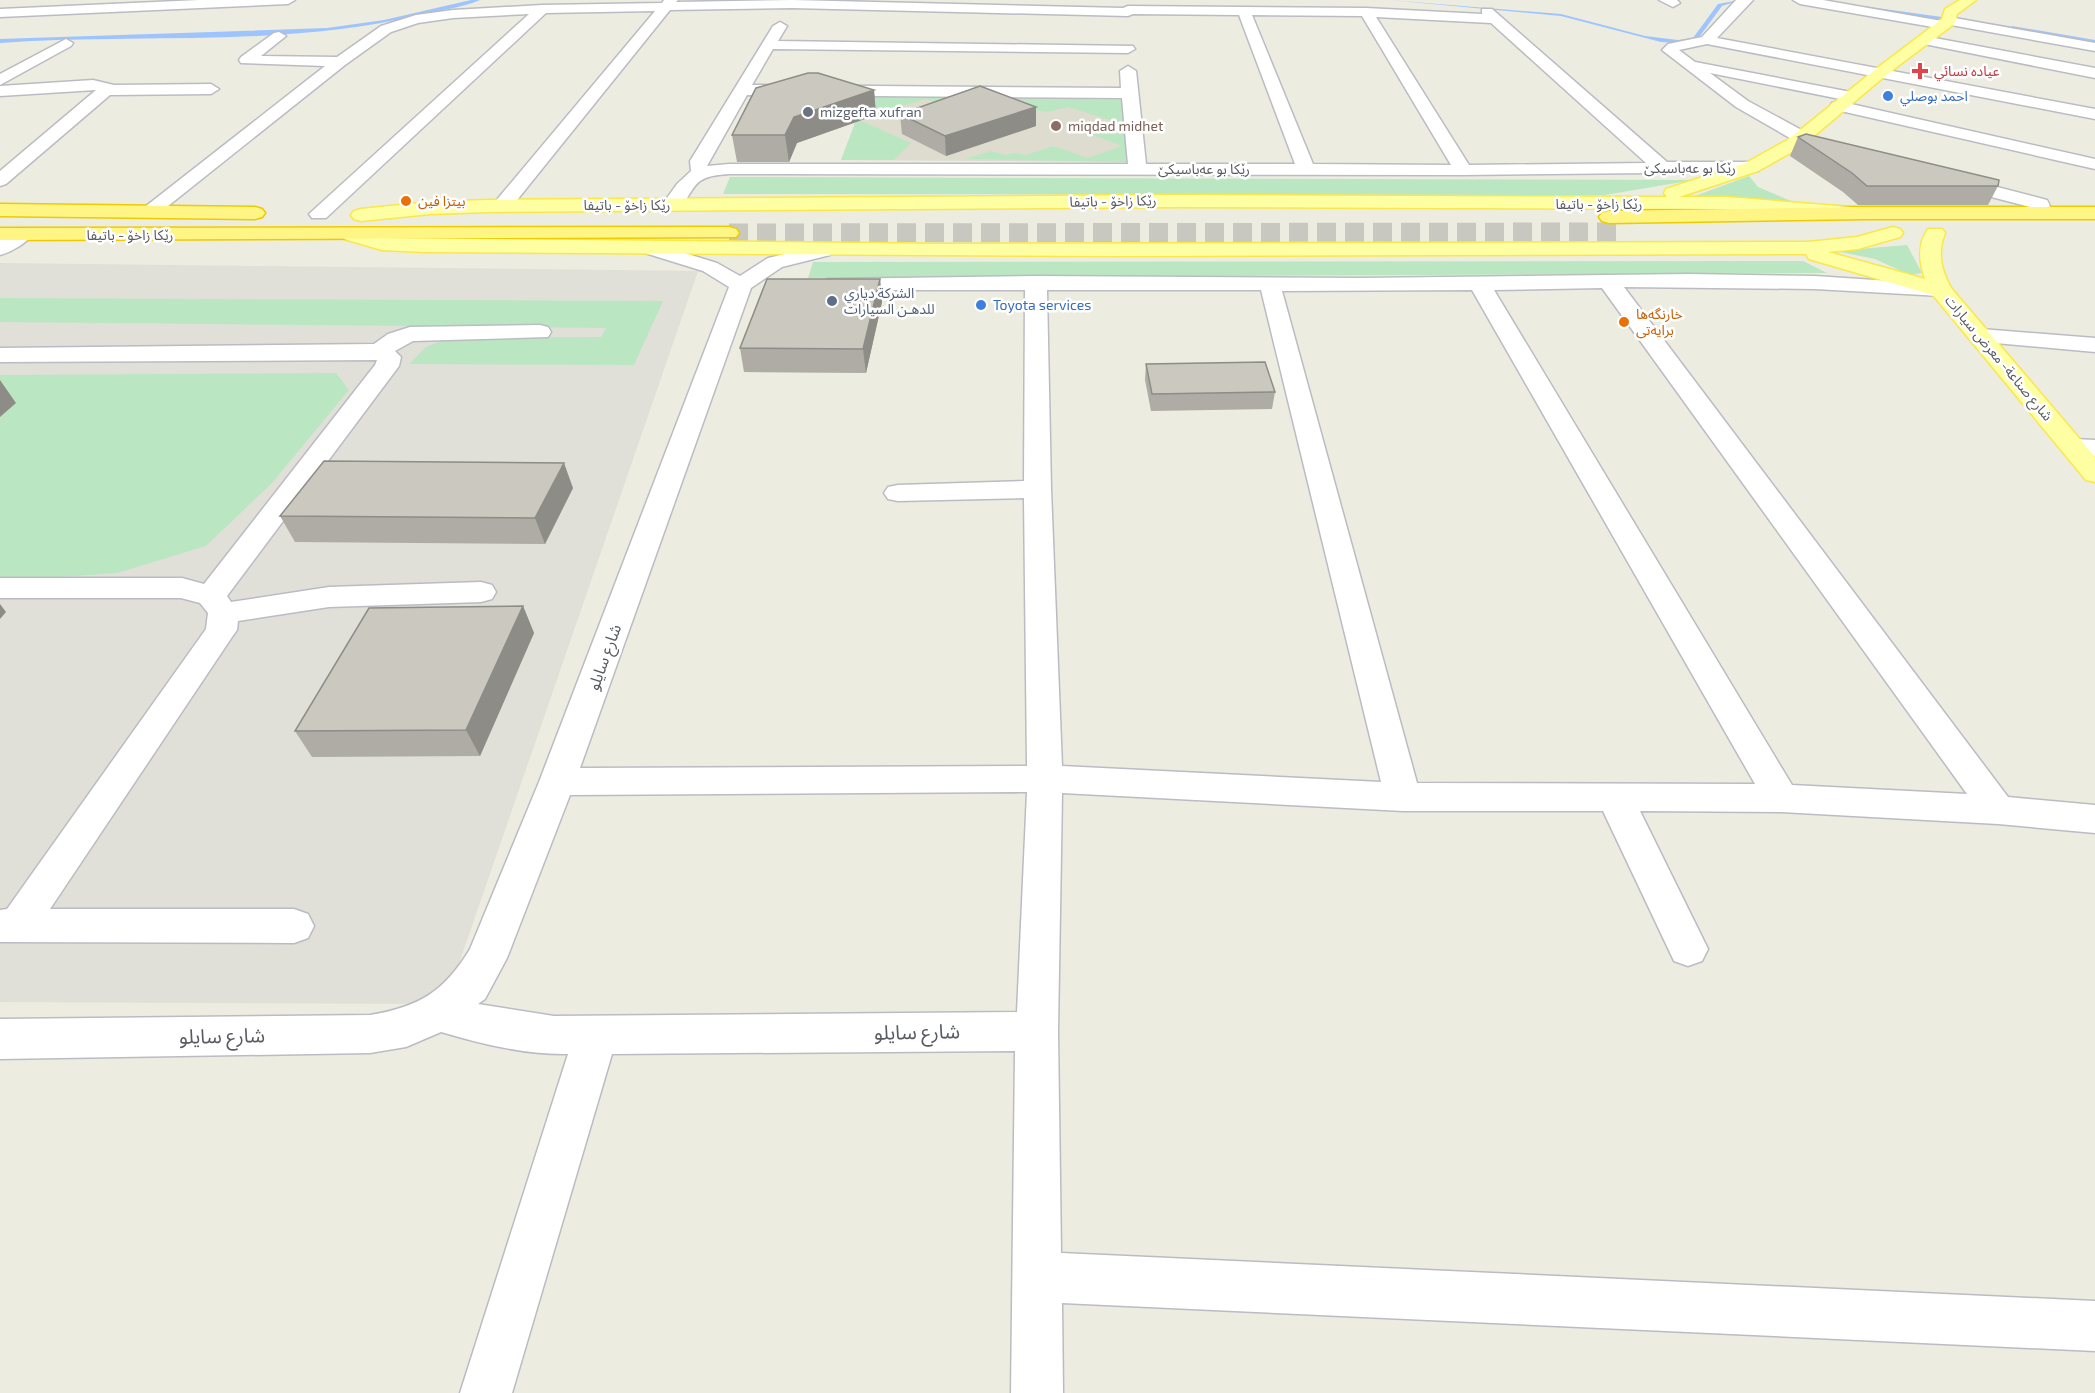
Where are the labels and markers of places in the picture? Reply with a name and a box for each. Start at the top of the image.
marker: عياده نسائي [1911,62,1929,80]
place label: عياده نسائي [1934,62,2000,82]
place label: احمد بوصلي [1900,87,1968,107]
marker: احمد بوصلي [1881,89,1895,103]
place label: mizgefta xufran [820,103,922,120]
marker: mizgefta xufran [801,105,815,119]
place label: miqdad midhet [1068,117,1163,134]
marker: miqdad midhet [1049,119,1063,133]
place label: بيتزا فين [418,192,466,210]
marker: بيتزا فين [399,194,413,208]
place label: الشركة دياري للدهـن السيارات [844,284,935,318]
marker: الشركة دياري للدهـن السيارات [825,294,839,308]
place label: Toyota services [993,296,1091,313]
marker: Toyota services [974,298,988,312]
place label: خارنگه‌ها برايه‌تى [1636,305,1683,339]
marker: خارنگه‌ها برايه‌تى [1617,315,1631,329]

